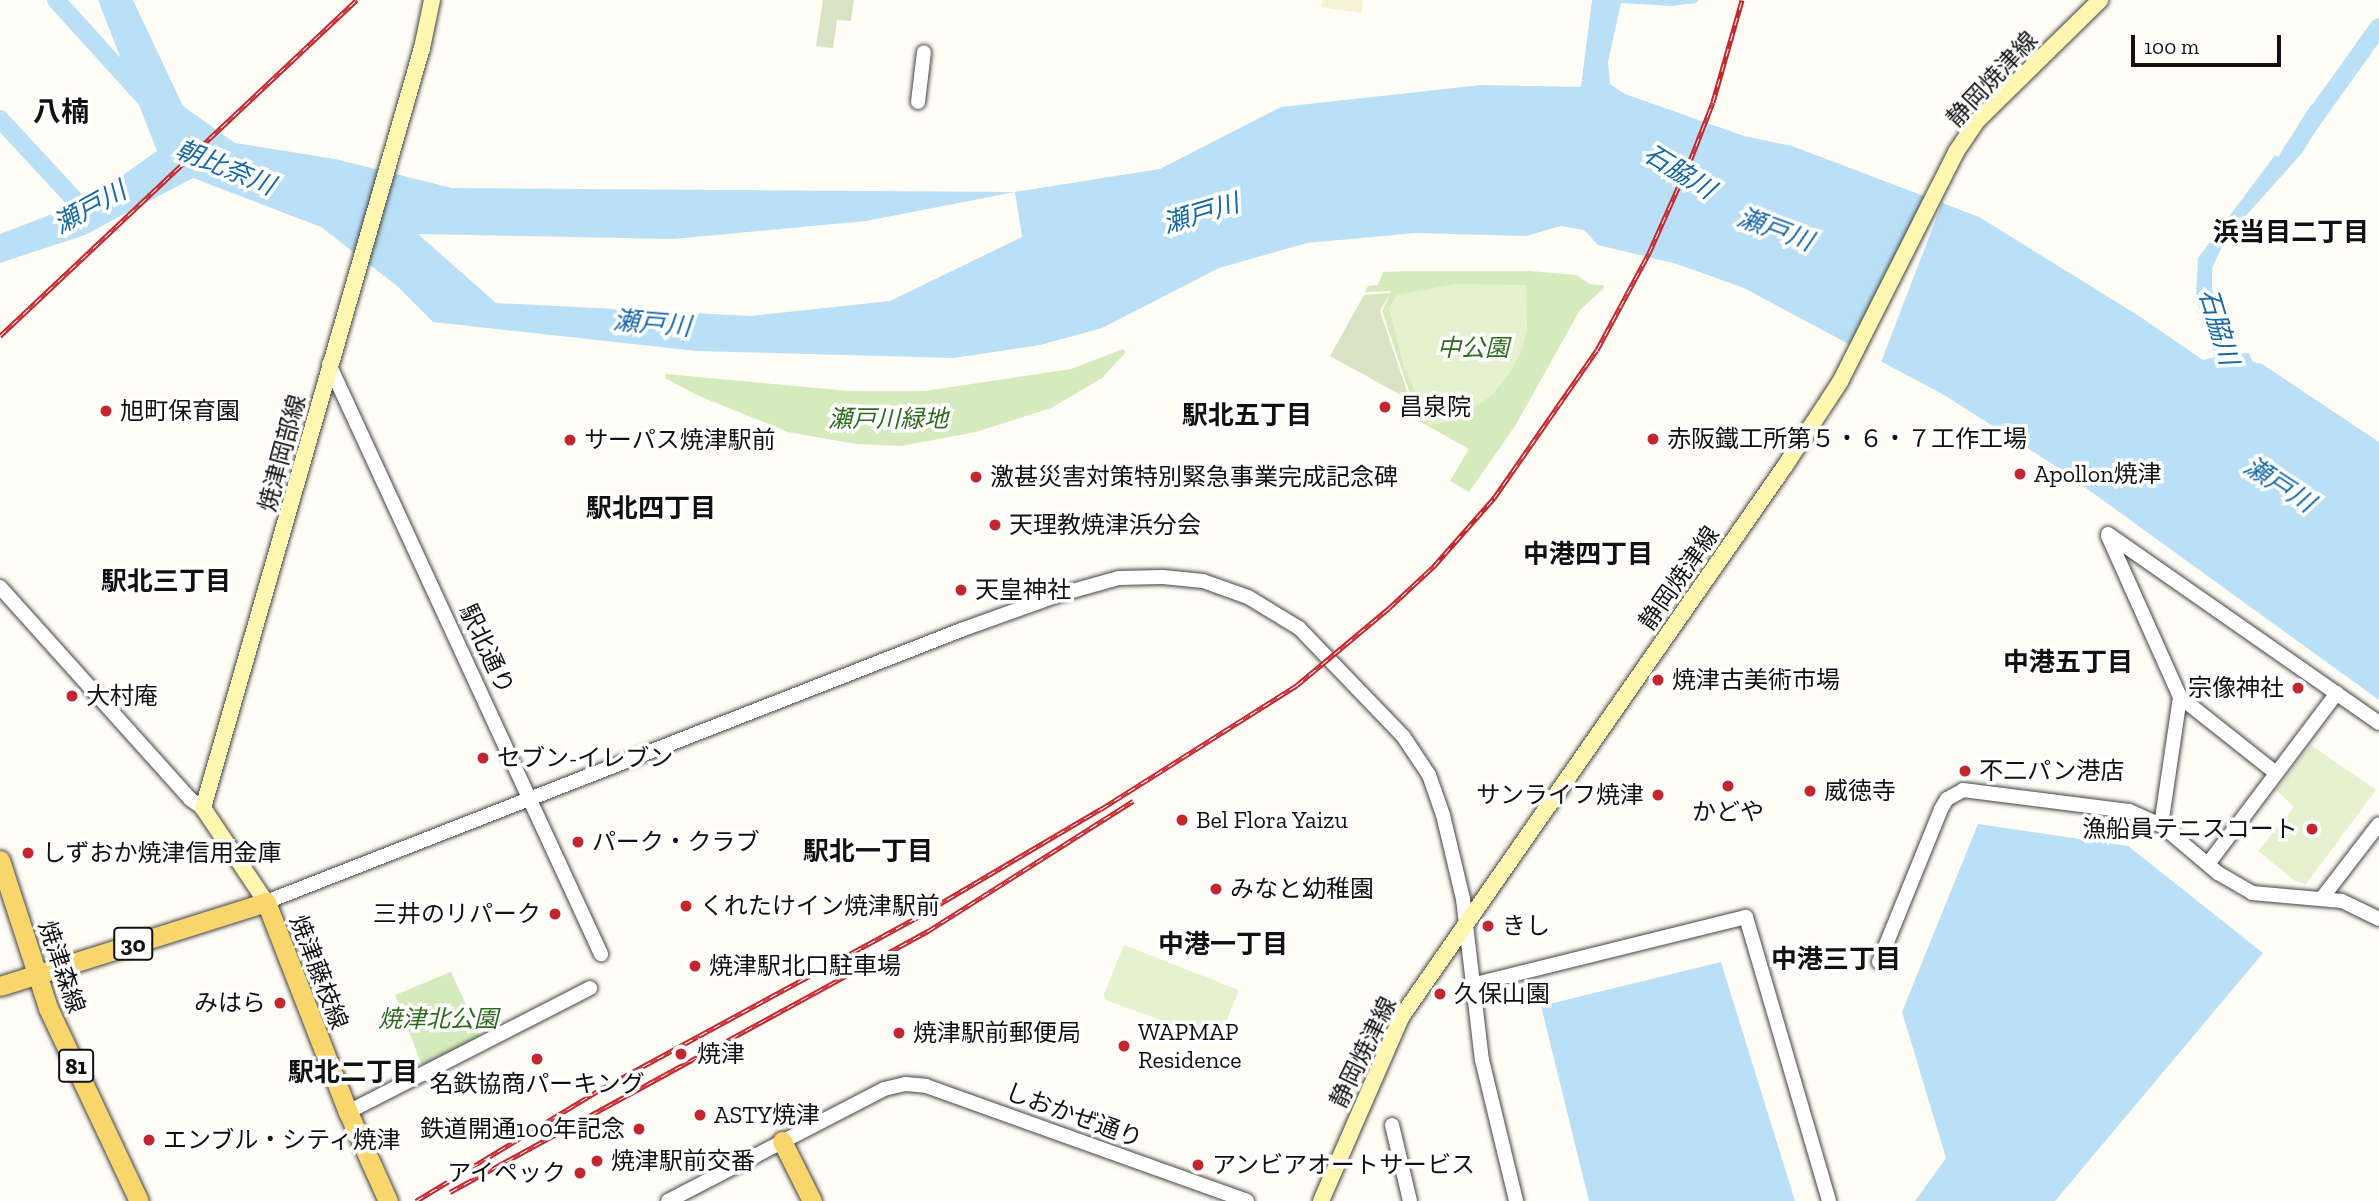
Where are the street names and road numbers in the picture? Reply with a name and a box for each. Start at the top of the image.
street label: 静岡焼津線 [1941,25,2043,133]
street label: 焼津岡部線 [253,391,311,515]
street label: 静岡焼津線 [1633,521,1725,635]
street label: 駅北通り [454,599,520,699]
street label: 焼津藤枝線 [284,911,354,1033]
street label: 焼津森線 [33,917,91,1017]
road number: 30 [112,925,154,964]
street label: 静岡焼津線 [1324,992,1402,1112]
road number: 81 [57,1046,95,1086]
street label: しおかぜ通り [1001,1077,1147,1153]

